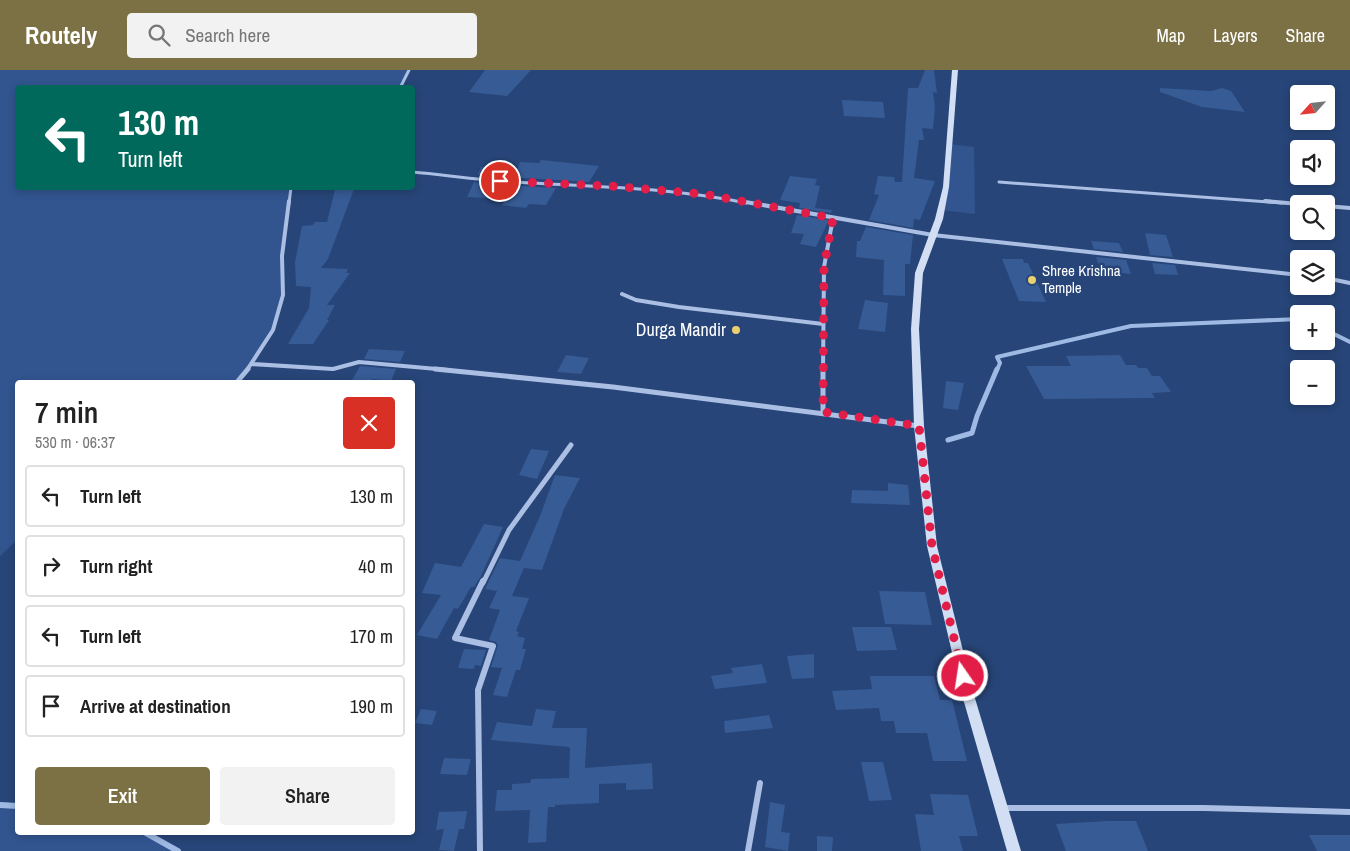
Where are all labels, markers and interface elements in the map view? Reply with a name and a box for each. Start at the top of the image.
search box [127,13,477,58]
text: Routely [25,19,97,51]
icon: search [145,21,173,49]
text: Search here [185,22,270,48]
text: Map [1157,23,1185,48]
text: Layers [1213,23,1258,48]
text: Share [1286,23,1325,48]
north arrow [1290,85,1335,130]
map controls [1290,85,1335,405]
text: 130 m [118,99,199,146]
icon: left [35,105,100,170]
button: sound [1290,140,1335,185]
text: Turn left [118,144,183,174]
pin [479,160,521,202]
icon: arrive [486,167,514,195]
button: search [1290,195,1335,240]
button: layers [1290,250,1335,295]
place label: Shree Krishna Temple [1042,260,1121,298]
marker: Shree Krishna Temple [1026,274,1038,286]
button: + [1290,305,1335,350]
place label: Durga Mandir [636,317,726,342]
marker: Durga Mandir [730,324,742,336]
button: − [1290,360,1335,405]
text: 7 min [35,392,98,432]
button: close [343,397,395,449]
text: 530 m · 06:37 [35,431,115,453]
icon: left [37,482,65,510]
text: Turn left [80,483,141,509]
text: 130 m [350,483,393,509]
icon: right [37,552,65,580]
text: Turn right [80,553,152,579]
text: 40 m [358,553,393,579]
icon: left [37,622,65,650]
text: Turn left [80,623,141,649]
text: 170 m [350,623,393,649]
position arrow [936,649,988,701]
icon: arrive [37,692,65,720]
text: Arrive at destination [80,693,231,719]
text: 190 m [350,693,393,719]
button: Exit [35,767,210,825]
button: Share [220,767,395,825]

